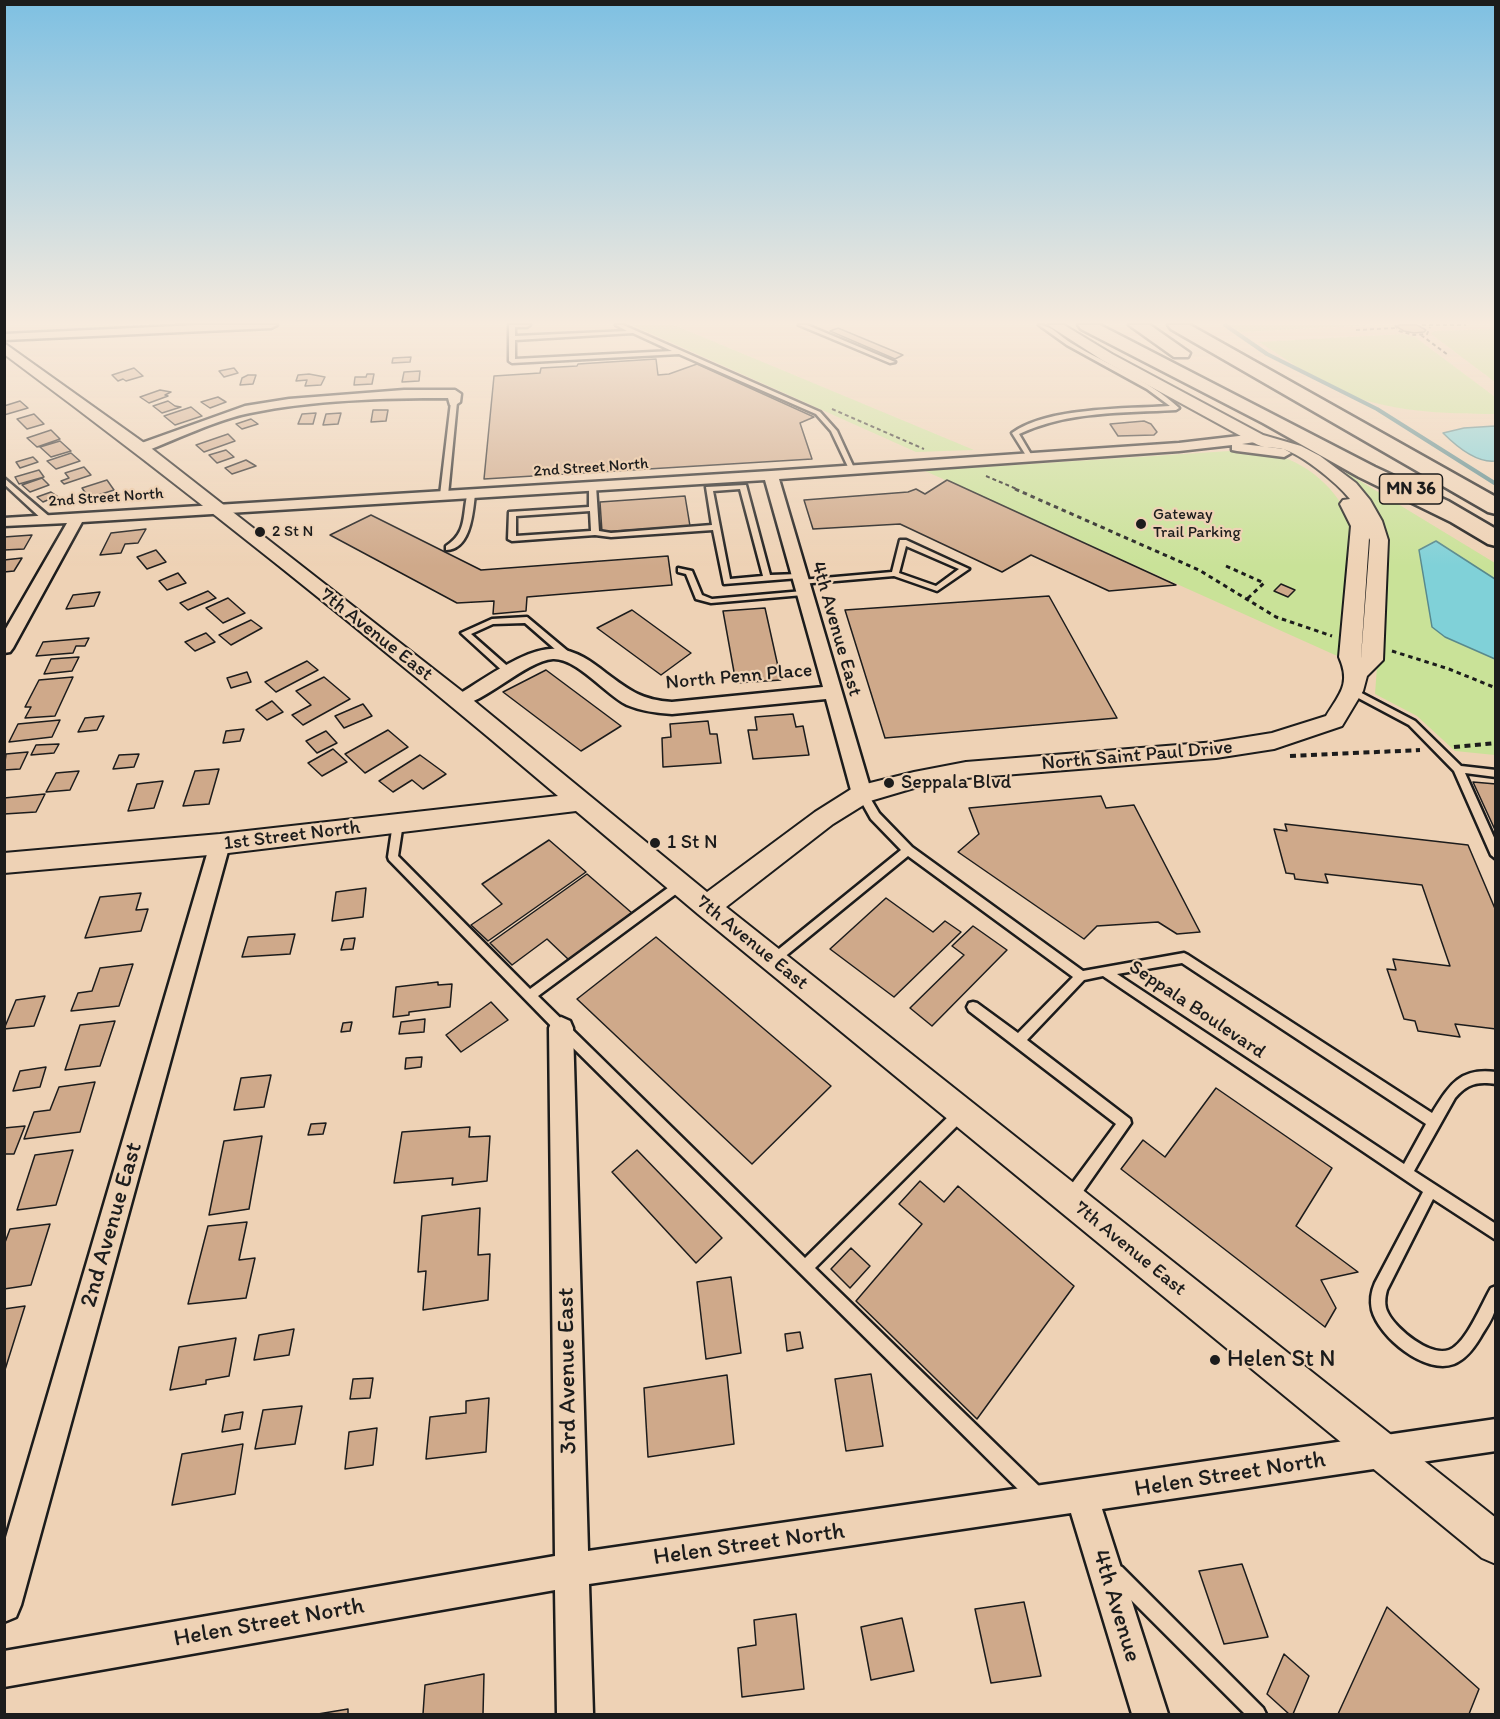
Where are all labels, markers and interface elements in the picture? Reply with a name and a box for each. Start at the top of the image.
street label: 2nd Street North [533,454,649,482]
road number: MN 36 [1380,474,1442,504]
street label: 2nd Street North [48,484,164,512]
place label: Gateway Trail Parking [1153,505,1241,543]
marker: Gateway Trail Parking [1134,517,1148,531]
place label: 2 St N [272,522,313,542]
marker: 2 St N [253,525,267,539]
street label: 4th Avenue East [805,559,867,699]
street label: 7th Avenue East [315,583,437,687]
street label: North Penn Place [665,659,813,695]
street label: North Saint Paul Drive [1040,736,1234,776]
place label: Seppala Blvd [901,771,1011,795]
marker: Seppala Blvd [882,776,896,790]
street label: 1st Street North [222,816,362,856]
place label: 1 St N [667,831,718,855]
marker: 1 St N [648,836,662,850]
street label: 7th Avenue East [691,891,813,995]
street label: Seppala Boulevard [1124,955,1270,1065]
street label: 2nd Avenue East [75,1139,149,1311]
street label: 7th Avenue East [1069,1197,1191,1301]
street label: 3rd Avenue East [552,1287,584,1455]
place label: Helen St N [1227,1346,1336,1374]
marker: Helen St N [1208,1353,1222,1367]
street label: Helen Street North [1132,1446,1328,1504]
street label: Helen Street North [651,1517,847,1573]
street label: 4th Avenue [1085,1546,1147,1666]
street label: Helen Street North [171,1592,367,1654]

